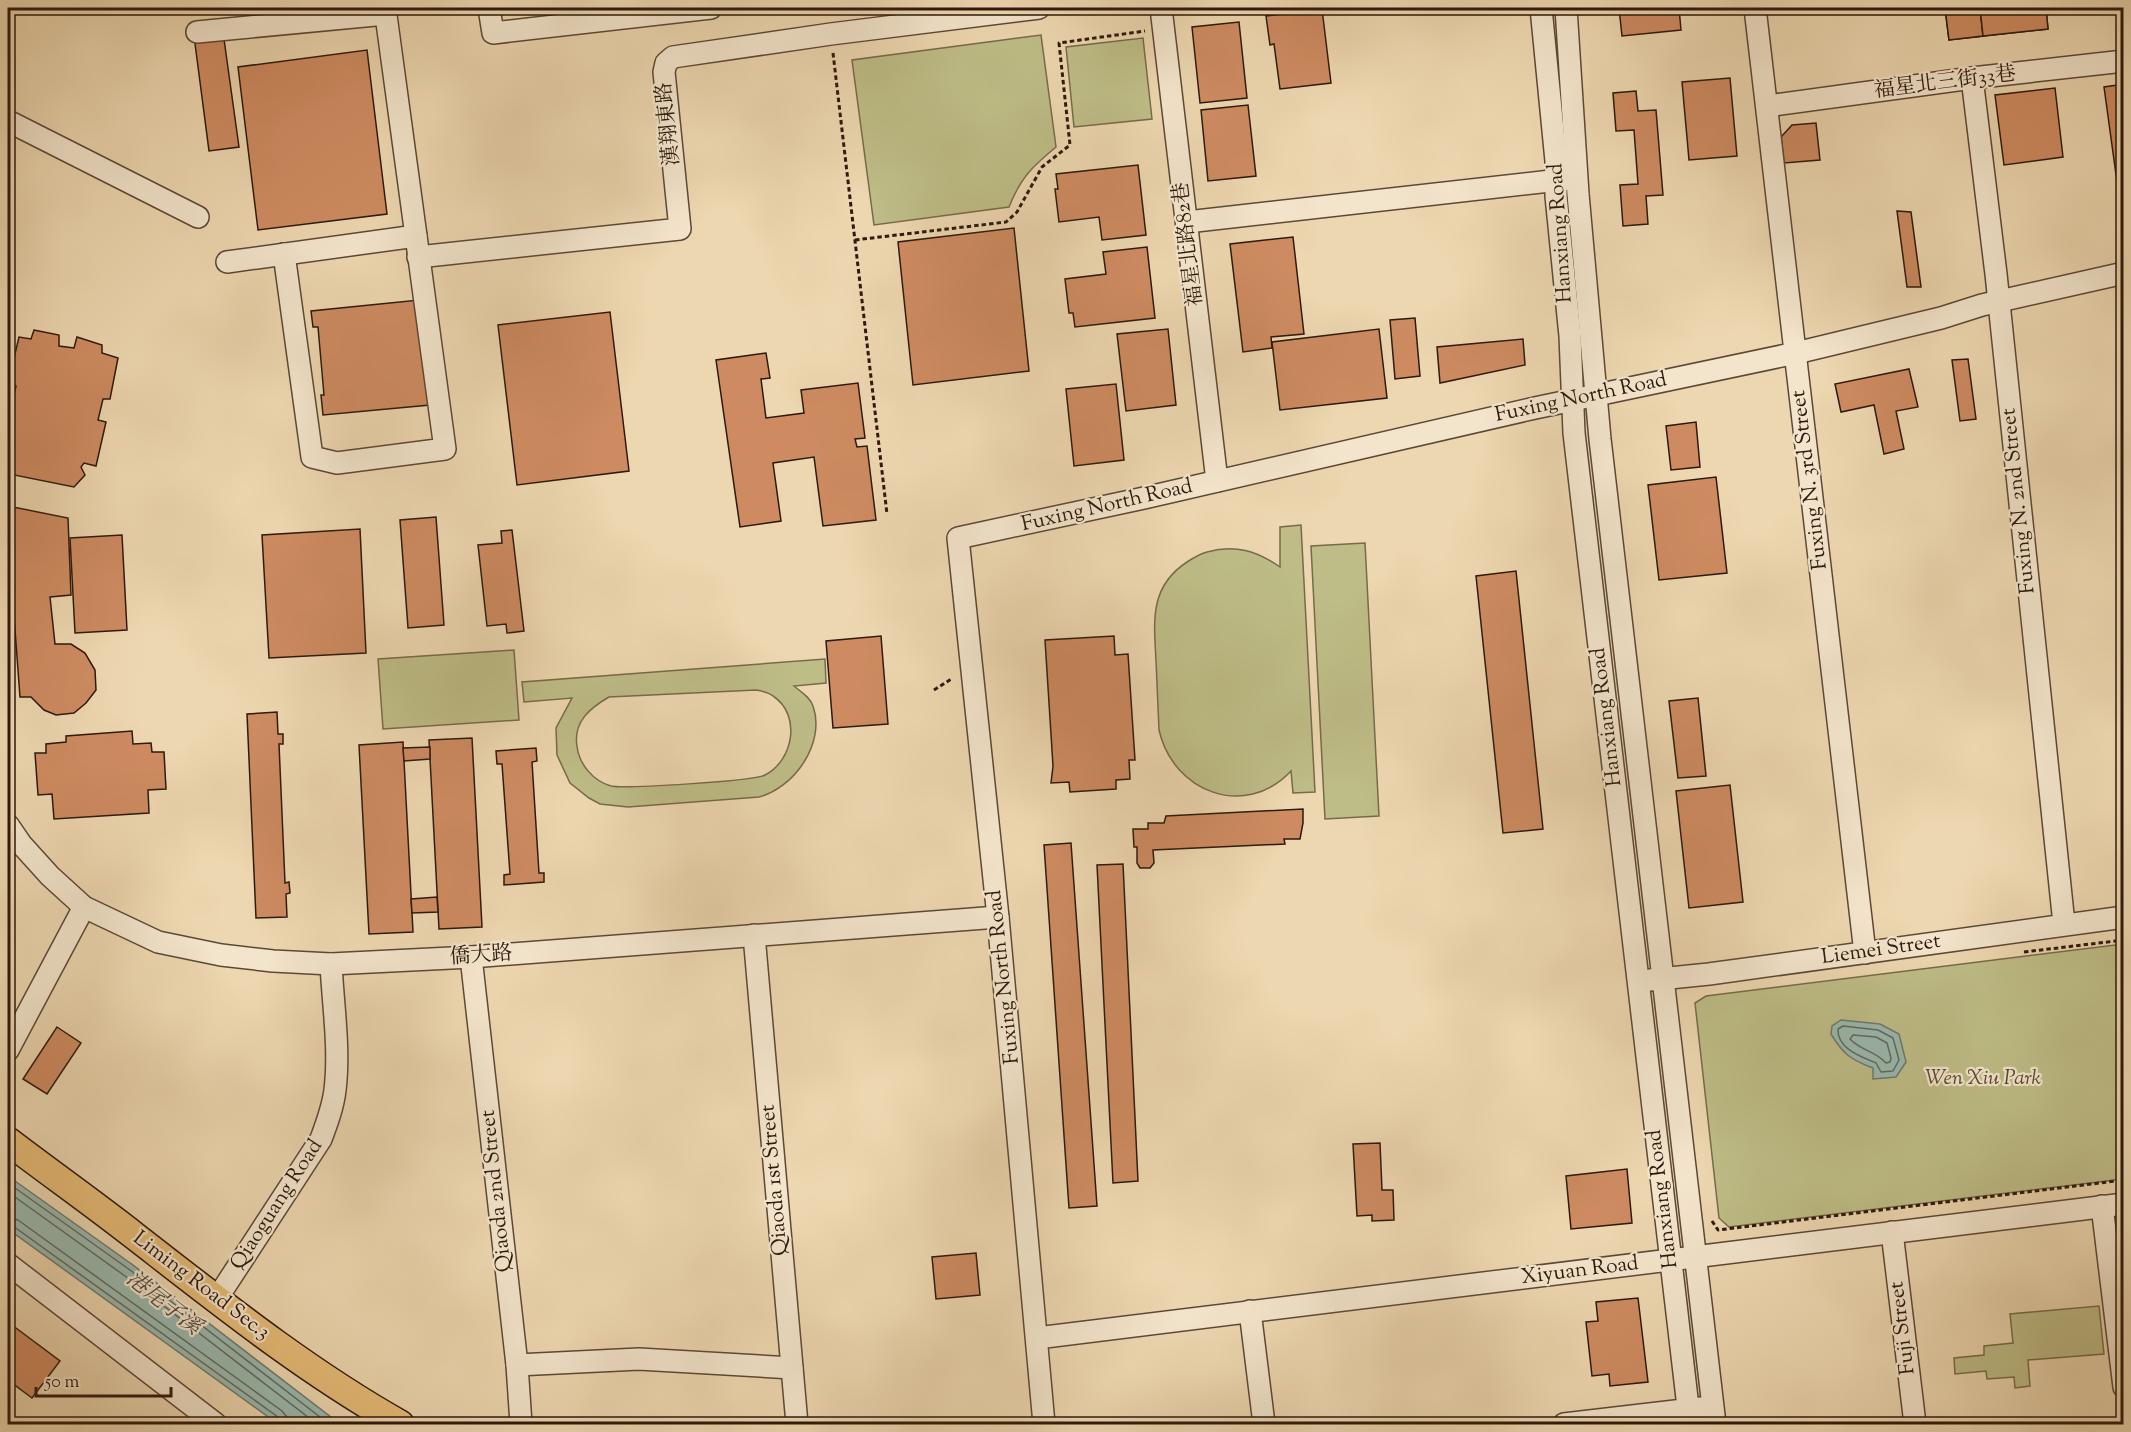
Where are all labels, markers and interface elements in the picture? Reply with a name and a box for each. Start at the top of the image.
street label: 福星北三街33巷 [1872,59,2018,107]
street label: 漢翔東路 [650,81,688,167]
street label: Hanxiang Road [1541,162,1581,304]
street label: 福星北路82巷 [1166,180,1212,308]
street label: Fuxing North Road [1492,365,1670,431]
street label: Fuxing N. 3rd Street [1784,388,1836,572]
street label: Fuxing N. 2nd Street [1994,407,2044,595]
street label: Fuxing North Road [1018,472,1196,540]
street label: Hanxiang Road [1584,646,1630,788]
street label: Fuxing North Road [980,888,1028,1066]
street label: Liemei Street [1820,927,1942,973]
street label: 僑大路 [449,939,513,973]
park label: Wen Xiu Park [1925,1064,2042,1094]
street label: Qiaoda 1st Street [753,1103,797,1257]
street label: Qiaoda 2nd Street [474,1108,520,1274]
street label: Hanxiang Road [1640,1128,1686,1270]
street label: Qiaoguang Road [223,1134,331,1276]
street label: Liming Road Sec.3 [126,1224,276,1348]
street label: Xiyuan Road [1520,1249,1640,1293]
water label: 港尾子溪 [118,1264,209,1345]
street label: Fuji Street [1882,1280,1924,1376]
scale bar [36,1360,171,1398]
text: 50 m [44,1370,80,1396]

